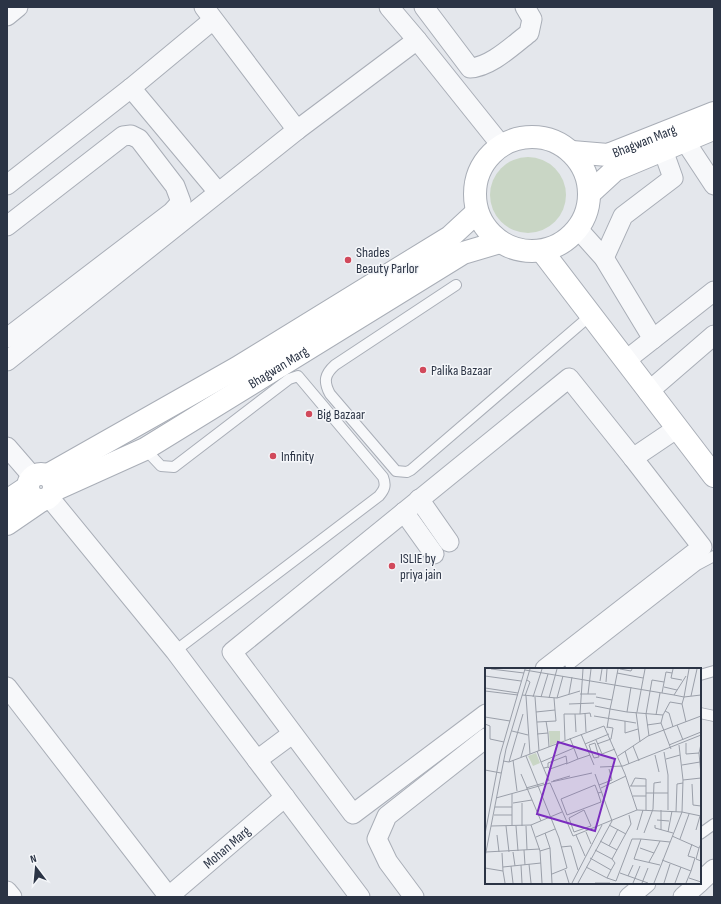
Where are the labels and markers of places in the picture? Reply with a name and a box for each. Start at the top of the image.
place label: Shades Beauty Parlor [356,244,419,277]
marker: Shades Beauty Parlor [343,255,353,265]
place label: Palika Bazaar [431,362,492,379]
marker: Palika Bazaar [418,365,428,375]
place label: Big Bazaar [317,406,365,423]
marker: Big Bazaar [304,409,314,419]
place label: Infinity [281,448,315,465]
marker: Infinity [268,451,278,461]
place label: ISLIE by priya jain [400,550,442,583]
marker: ISLIE by priya jain [387,561,397,571]

